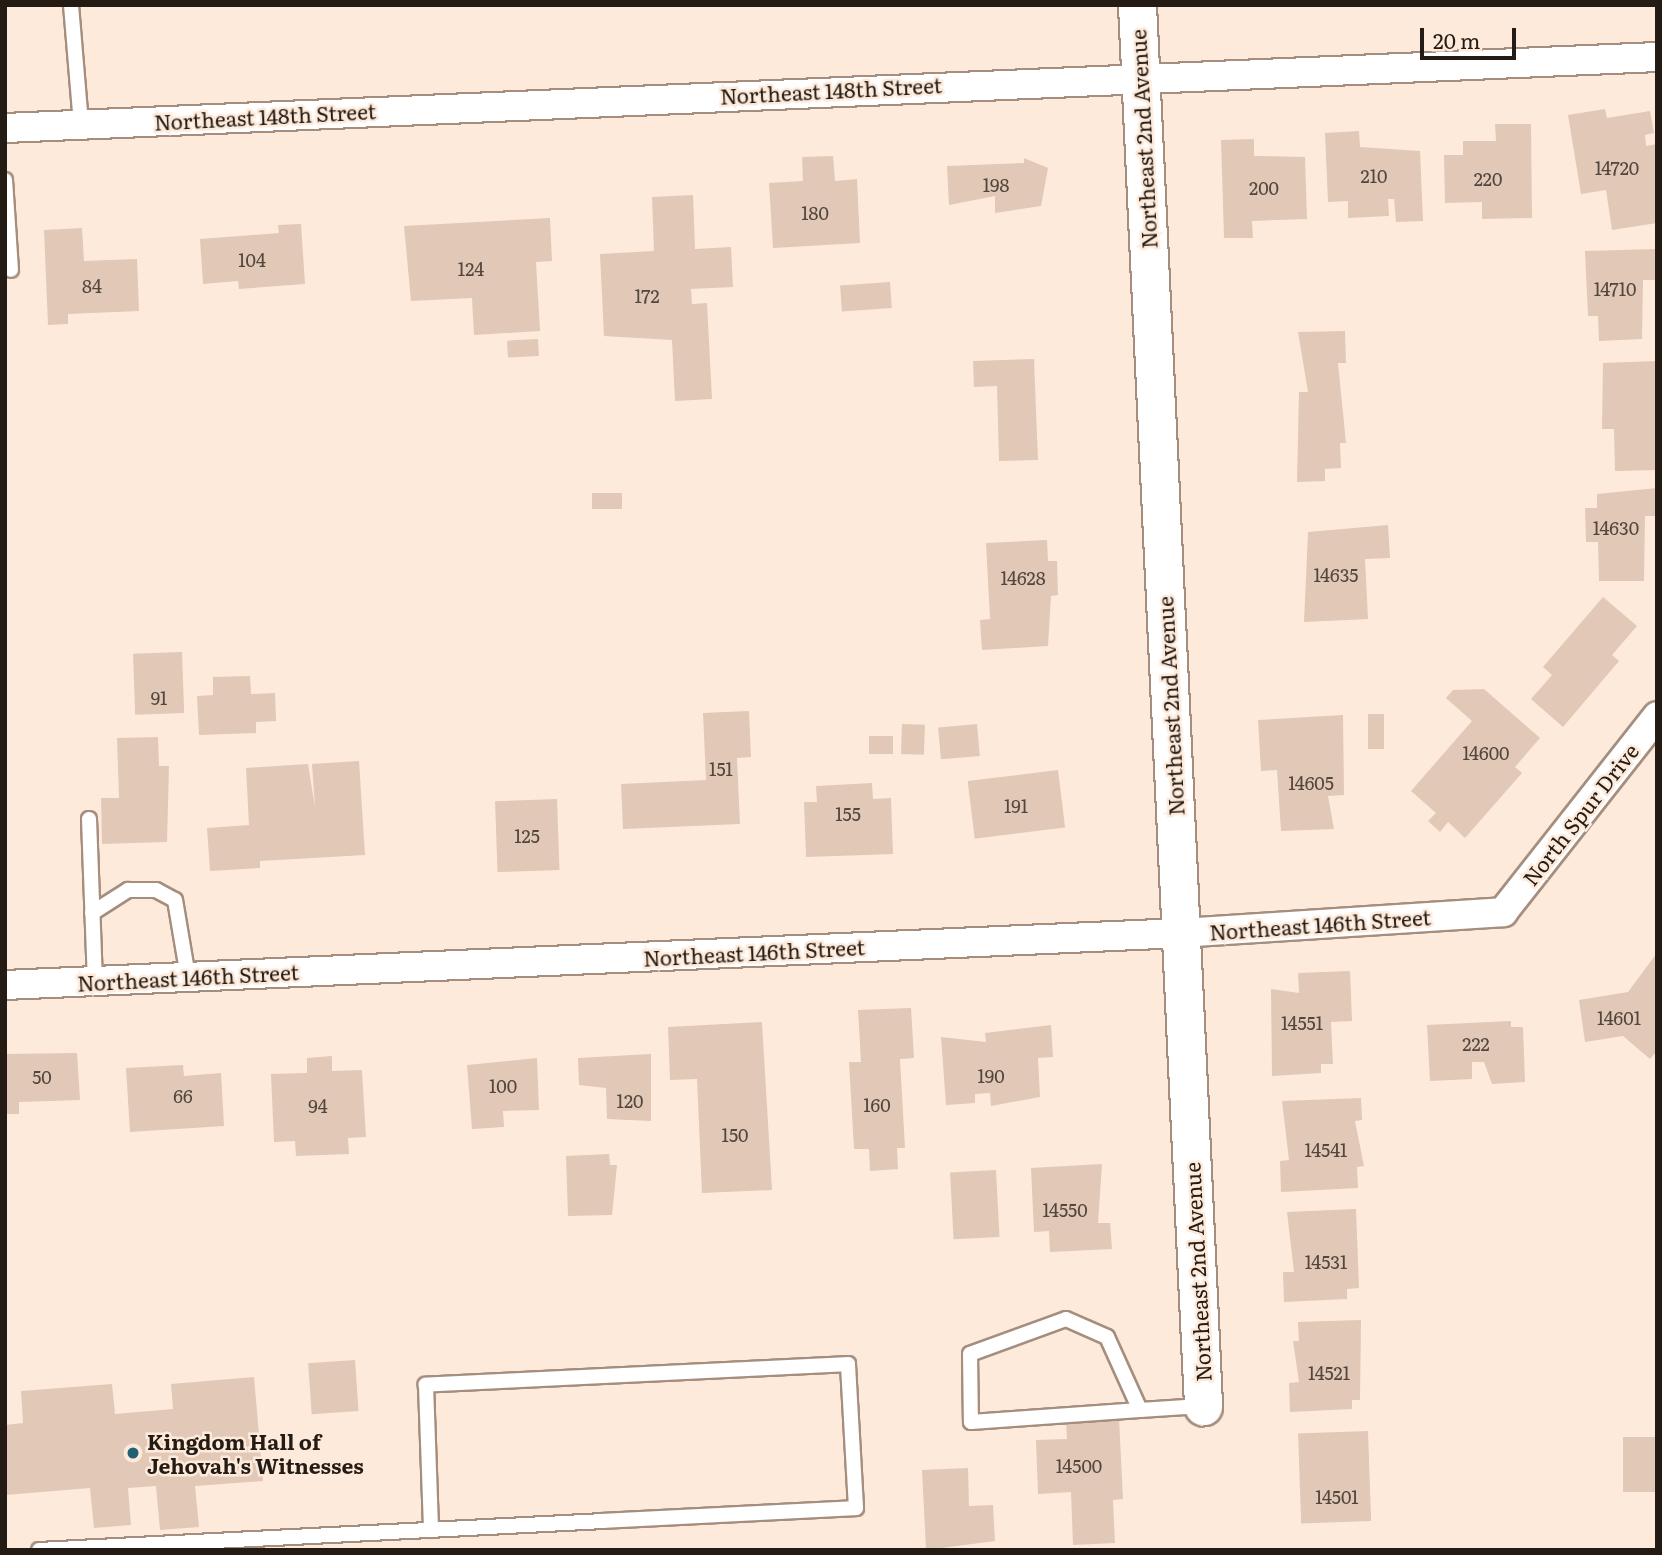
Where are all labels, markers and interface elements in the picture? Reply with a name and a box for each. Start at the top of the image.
scale bar [1424,14,1520,58]
text: 20 m [1433,24,1480,55]
street label: Northeast 2nd Avenue [1125,29,1161,249]
street label: Northeast 148th Street [719,72,943,108]
street label: Northeast 148th Street [153,98,377,134]
house number: 14720 [1595,157,1639,179]
house number: 210 [1361,165,1387,187]
house number: 220 [1474,168,1502,190]
house number: 198 [983,174,1009,196]
house number: 200 [1249,177,1279,199]
house number: 180 [801,202,829,224]
house number: 104 [238,249,266,271]
house number: 124 [458,258,484,280]
house number: 84 [82,275,102,297]
house number: 14710 [1594,278,1636,300]
house number: 172 [634,285,660,307]
house number: 14630 [1593,517,1639,539]
house number: 14635 [1314,564,1358,586]
house number: 14628 [1000,567,1046,589]
street label: Northeast 2nd Avenue [1152,596,1188,816]
house number: 91 [151,687,167,709]
street label: North Spur Drive [1517,738,1643,890]
house number: 14600 [1463,742,1509,764]
house number: 151 [709,758,733,780]
house number: 14605 [1288,772,1334,794]
house number: 191 [1004,795,1028,817]
house number: 155 [835,803,861,825]
house number: 125 [514,825,540,847]
street label: Northeast 146th Street [1208,904,1432,944]
street label: Northeast 146th Street [643,934,865,970]
street label: Northeast 146th Street [77,959,299,995]
house number: 14601 [1597,1007,1641,1029]
house number: 14551 [1281,1012,1323,1034]
house number: 222 [1462,1033,1490,1055]
house number: 190 [977,1065,1005,1087]
house number: 50 [32,1066,52,1088]
house number: 100 [489,1075,517,1097]
house number: 66 [173,1085,193,1107]
house number: 120 [617,1090,643,1112]
house number: 160 [863,1094,891,1116]
house number: 94 [308,1095,328,1117]
house number: 150 [722,1124,748,1146]
house number: 14541 [1305,1139,1347,1161]
street label: Northeast 2nd Avenue [1179,1162,1215,1382]
house number: 14550 [1042,1199,1088,1221]
house number: 14531 [1305,1251,1347,1273]
house number: 14521 [1308,1362,1350,1384]
place label: Kingdom Hall of Jehovah's Witnesses [147,1428,364,1478]
marker: Kingdom Hall of Jehovah's Witnesses [125,1445,141,1461]
house number: 14500 [1056,1455,1102,1477]
house number: 14501 [1315,1486,1359,1508]

